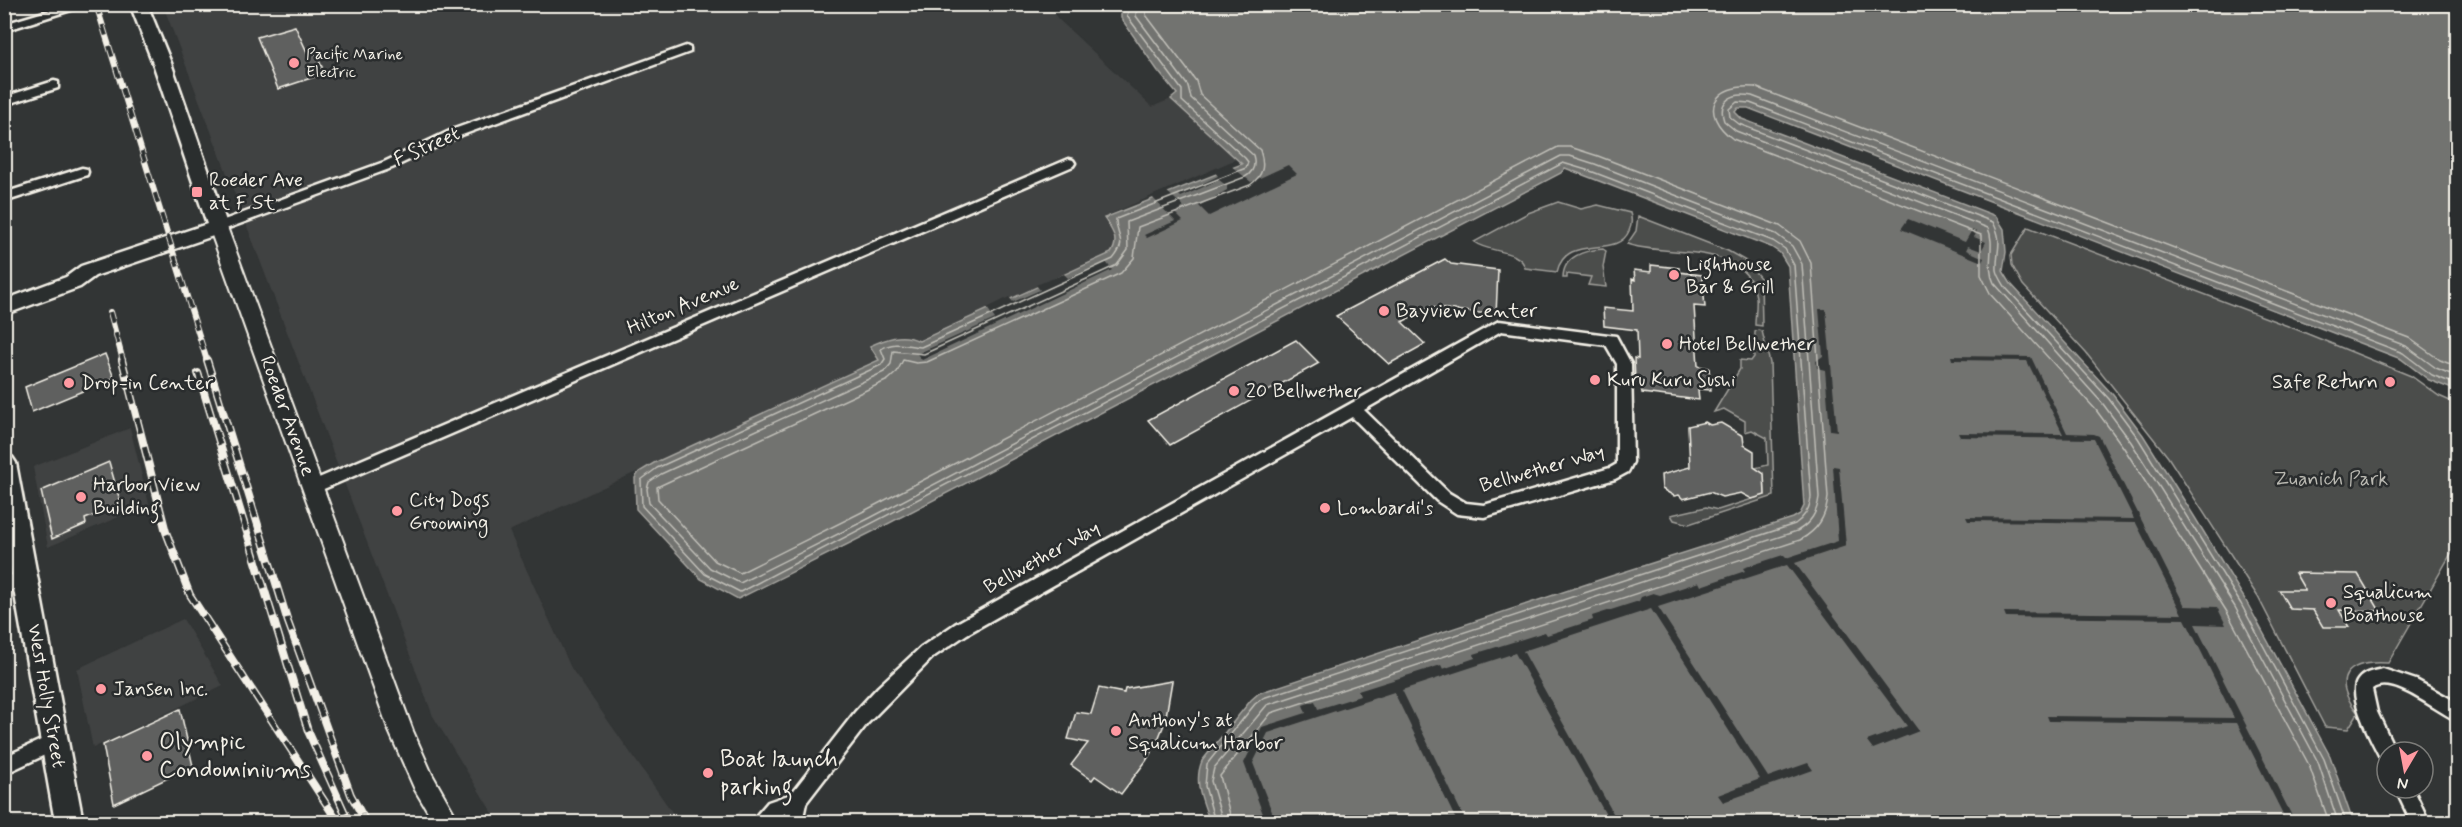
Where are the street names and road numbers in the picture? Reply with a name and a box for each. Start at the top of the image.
street label: F Street [390,120,464,174]
street label: Hilton Avenue [623,270,743,342]
street label: Roeder Avenue [253,352,321,480]
street label: Bellwether Way [1476,438,1608,500]
street label: Bellwether Way [979,515,1105,601]
street label: West Holly Street [20,622,72,770]

